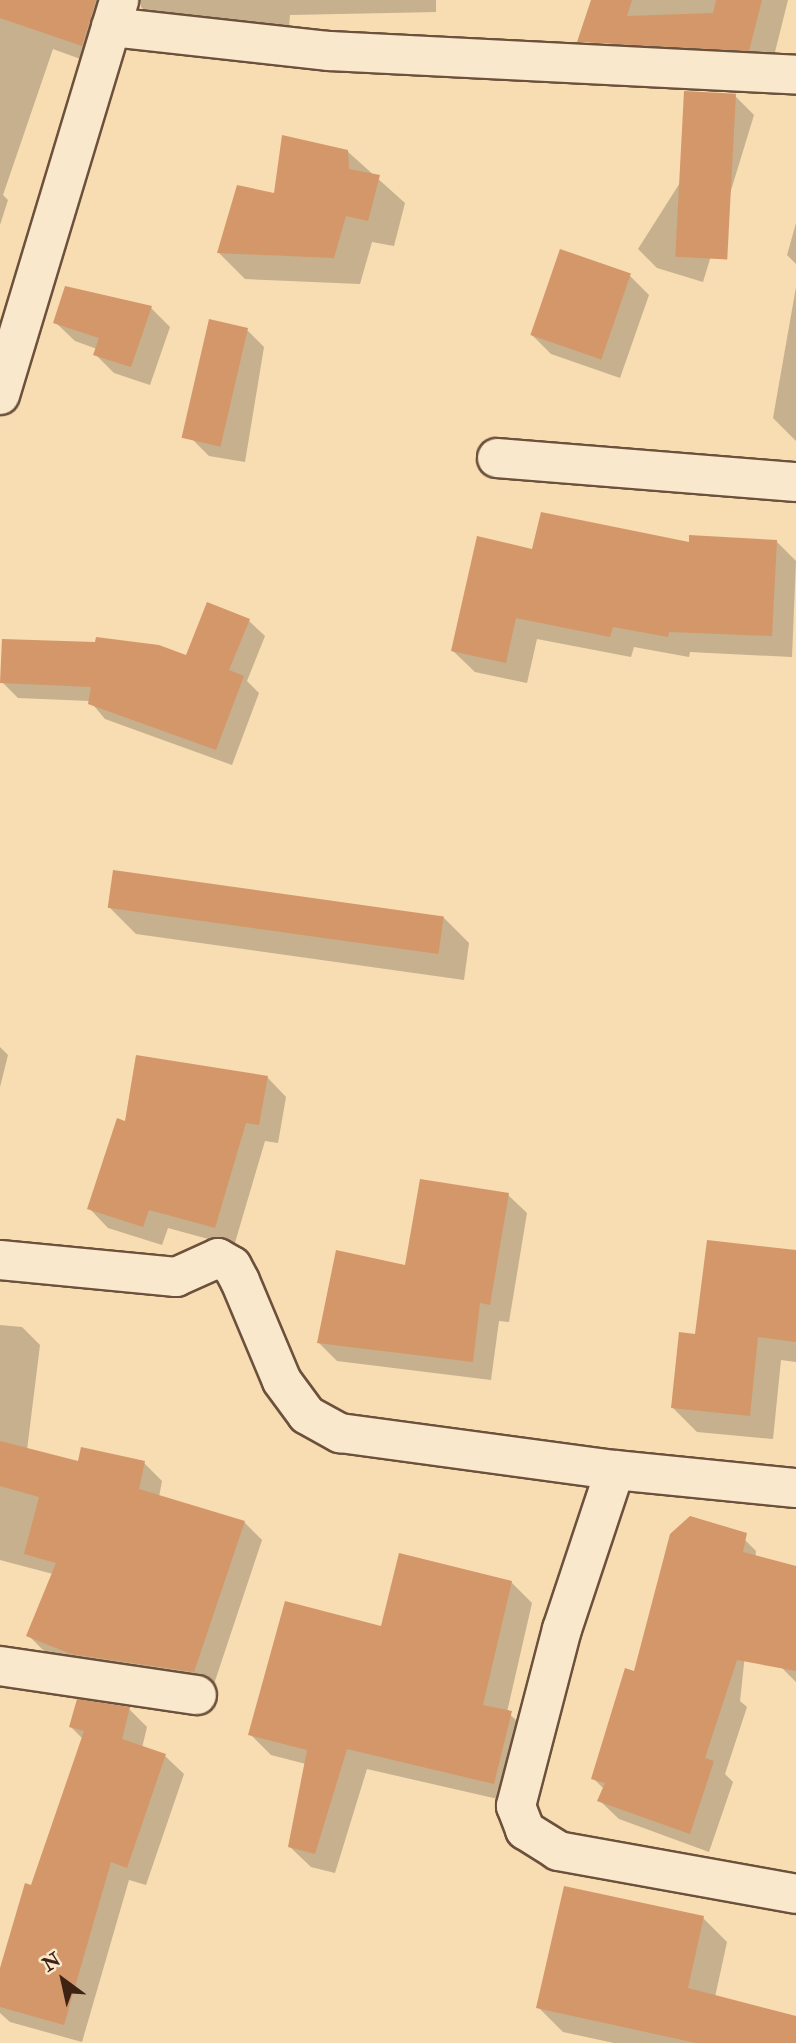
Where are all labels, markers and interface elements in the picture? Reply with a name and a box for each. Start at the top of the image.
north arrow [28,1945,98,2015]
text: N [38,1948,65,1977]

